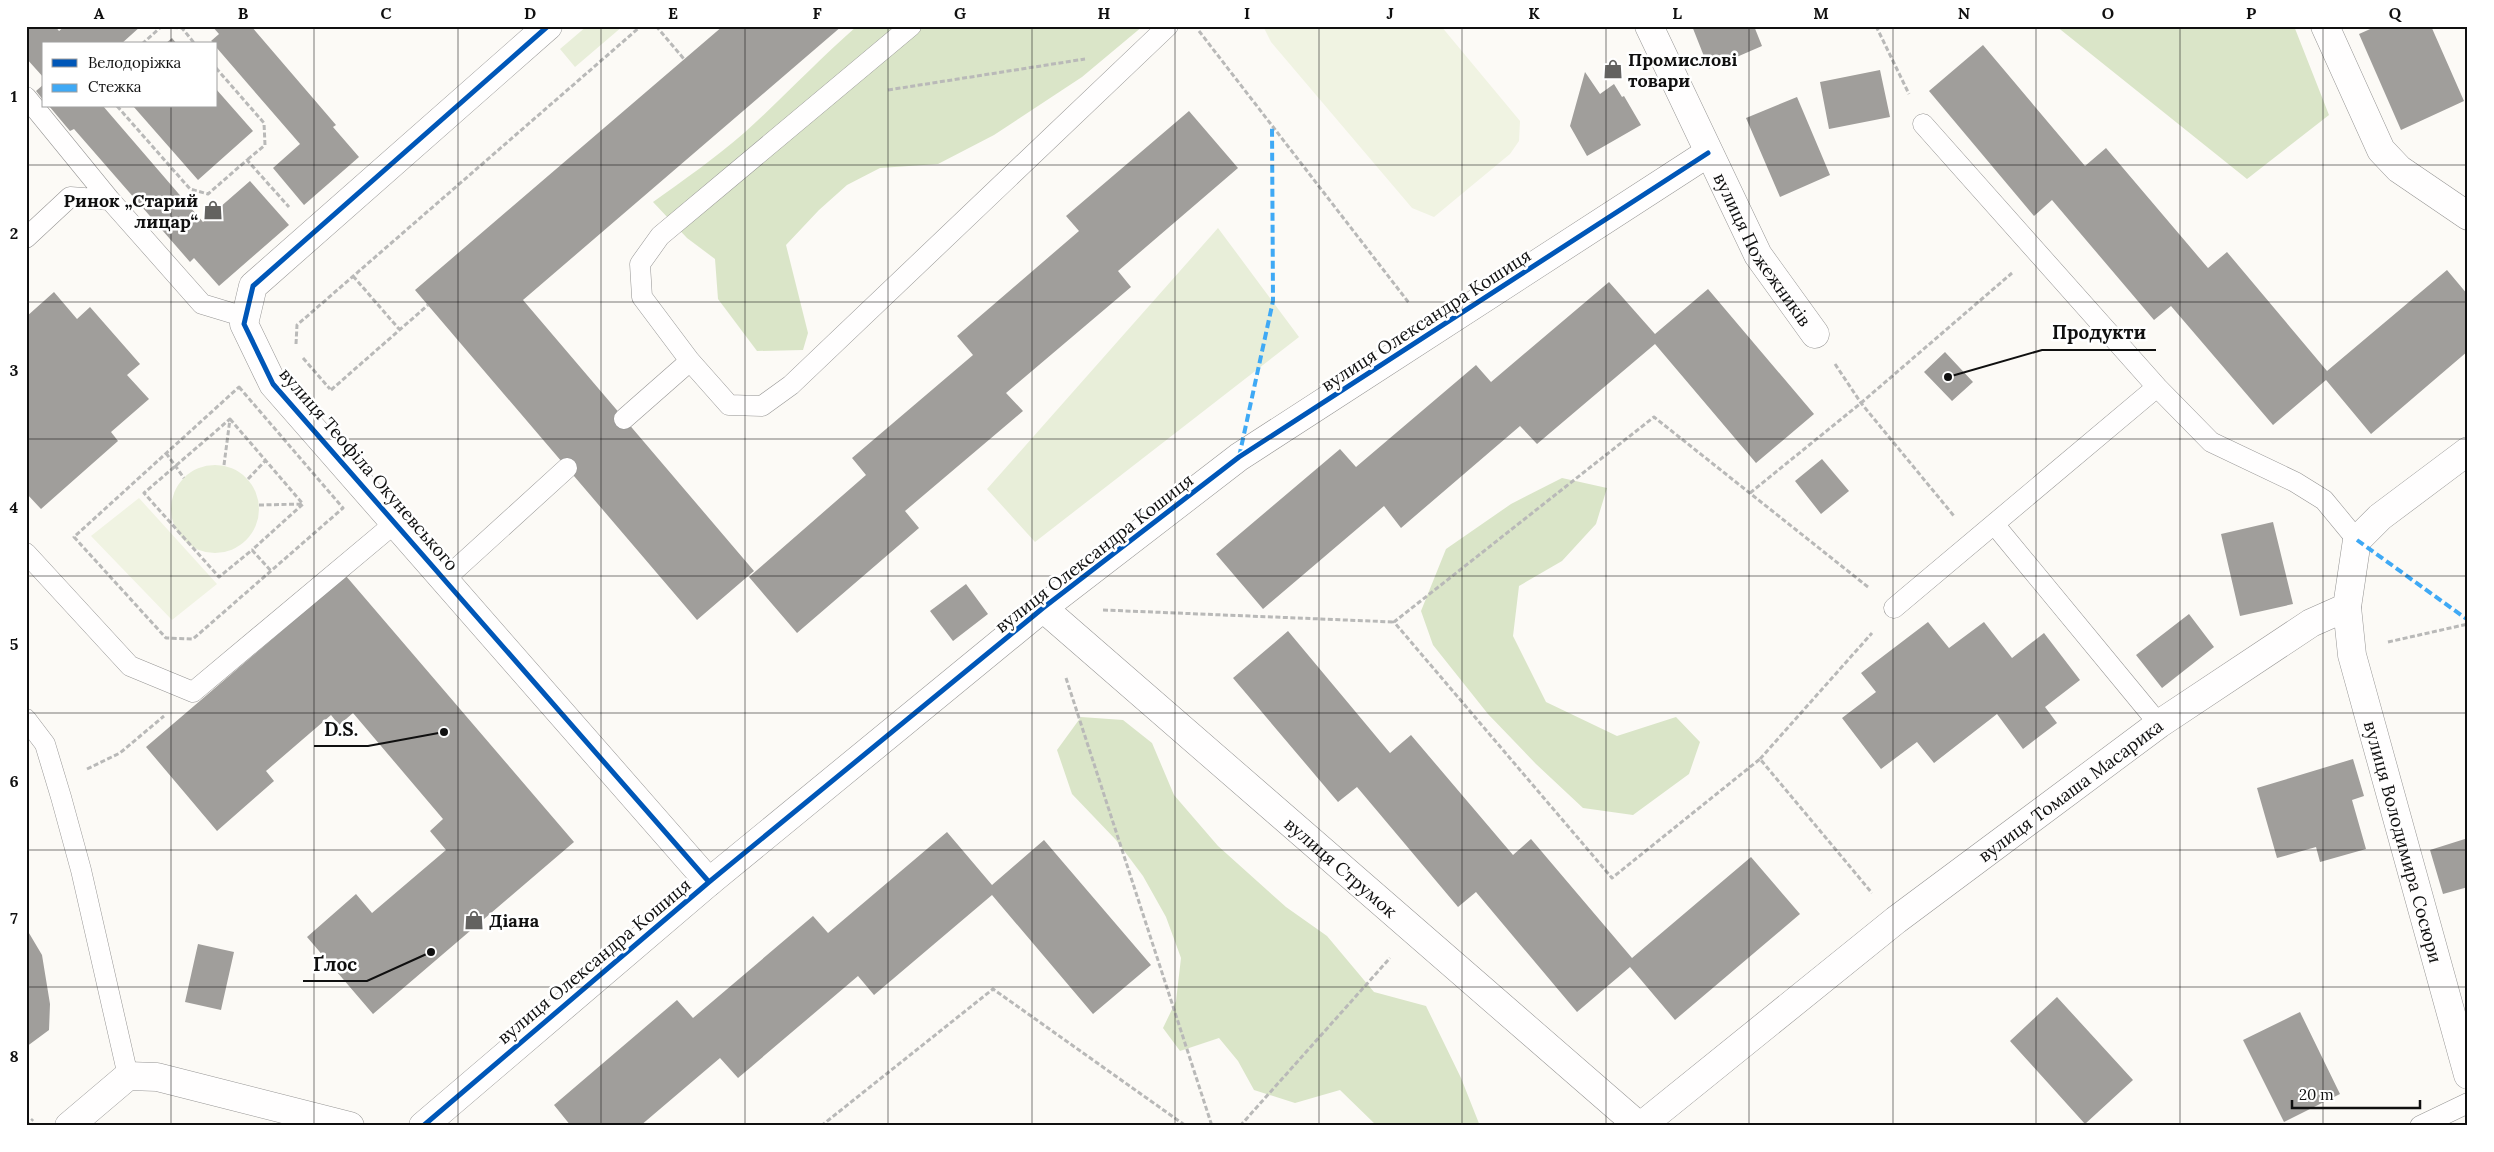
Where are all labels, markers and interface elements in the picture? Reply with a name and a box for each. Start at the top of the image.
text: A [94,3,105,23]
text: B [238,3,249,23]
text: C [380,3,392,23]
text: D [524,3,536,23]
text: E [668,3,678,23]
text: F [812,3,822,23]
text: G [954,3,966,23]
text: H [1098,3,1111,23]
text: I [1244,3,1250,23]
text: J [1386,3,1394,23]
text: K [1528,3,1540,23]
text: L [1672,3,1682,23]
text: M [1813,3,1829,23]
text: N [1958,3,1970,23]
text: O [2102,3,2114,23]
text: P [2246,3,2256,23]
text: Q [2389,3,2402,23]
legend [42,42,218,108]
place label: Промислові товари [1628,48,1738,92]
text: Велодоріжка [88,53,182,72]
shop icon: Промислові товари [1602,58,1624,80]
text: Стежка [88,77,142,96]
text: 1 [11,86,17,106]
street label: вулиця Пожежників [1709,169,1817,330]
place label: Ринок „Старий лицар“ [64,189,198,233]
shop icon: Ринок „Старий лицар“ [202,199,224,221]
text: 2 [10,223,18,243]
street label: вулиця Олександра Кошиця [1317,243,1535,397]
callout: Продукти [2042,316,2156,350]
text: Продукти [2052,320,2146,344]
text: 3 [10,360,19,380]
street label: вулиця Теофіла Окуневського [274,363,464,575]
street label: вулиця Олександра Кошиця [990,468,1198,638]
text: 4 [10,497,19,517]
text: 5 [10,634,19,654]
callout: D.S. [314,712,368,746]
street label: вулиця Томаша Масарика [1973,714,2167,867]
text: D.S. [324,717,358,741]
street label: вулиця Володимира Сосюри [2359,718,2448,965]
text: 6 [9,771,19,791]
street label: вулиця Струмок [1280,812,1402,922]
street label: вулиця Олександра Кошиця [493,873,695,1049]
text: 7 [10,908,18,928]
shop icon: Діана [463,909,485,931]
place label: Діана [489,909,540,932]
callout: Ґлос [303,947,367,981]
text: Ґлос [313,952,357,976]
text: 8 [9,1046,19,1066]
scale bar [2292,1077,2419,1109]
text: 20 m [2299,1085,2334,1104]

